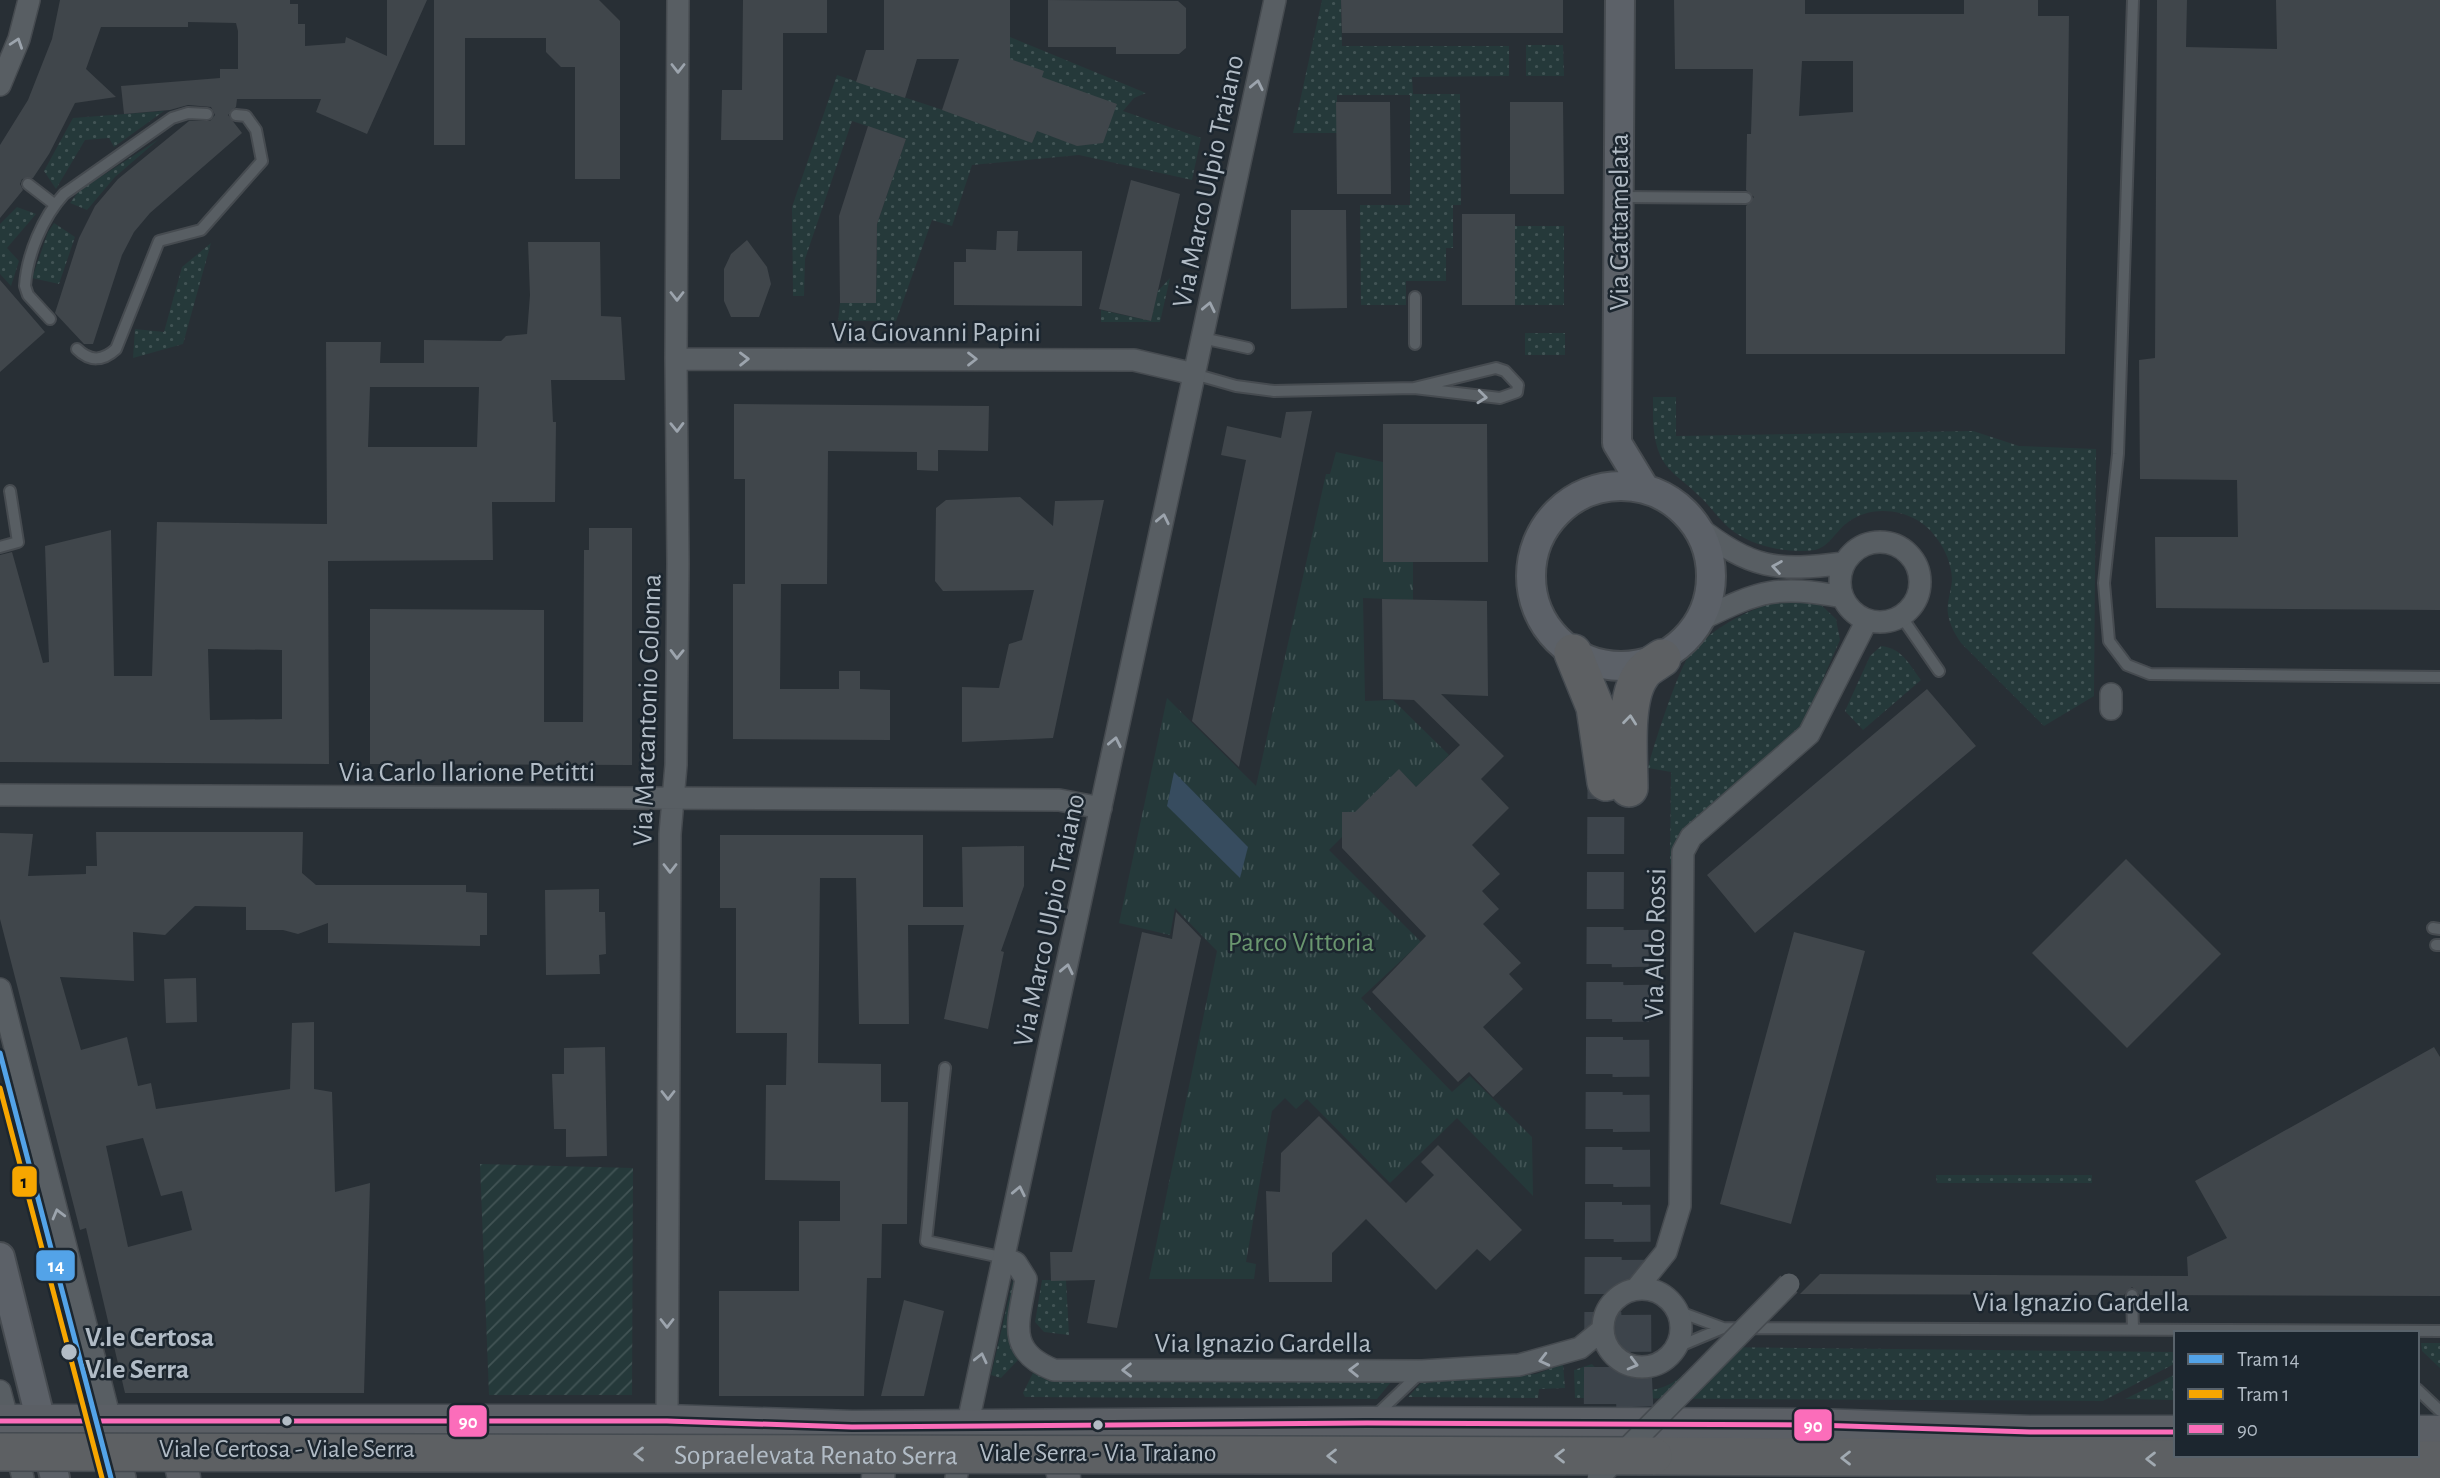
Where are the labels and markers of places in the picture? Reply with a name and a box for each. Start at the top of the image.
place label: V.le Certosa V.le Serra [85,1324,214,1384]
marker: V.le Certosa V.le Serra [59,1342,79,1362]
marker: Viale Certosa - Viale Serra [280,1414,294,1428]
marker: Viale Serra - Via Traiano [1091,1418,1105,1432]
place label: Viale Certosa - Viale Serra [159,1436,415,1462]
place label: Viale Serra - Via Traiano [979,1440,1217,1466]

